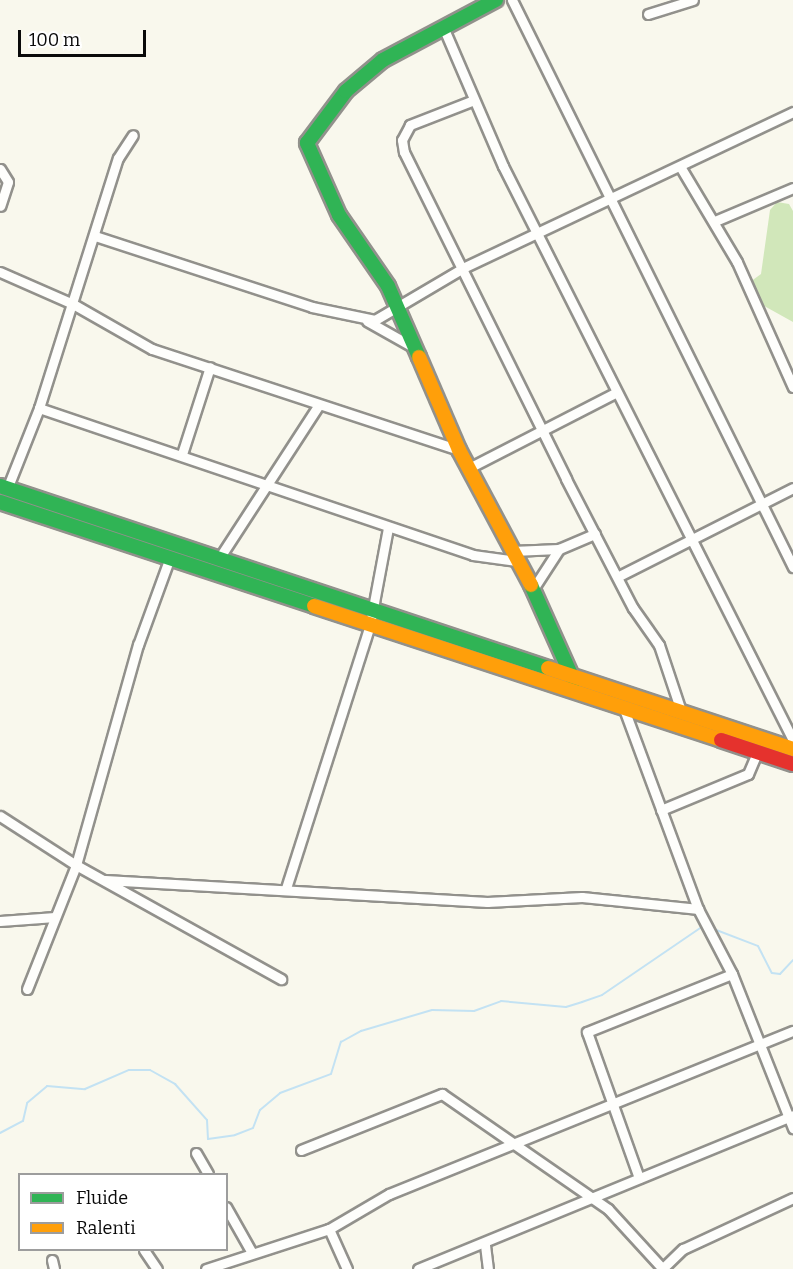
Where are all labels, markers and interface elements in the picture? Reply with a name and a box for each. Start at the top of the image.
scale bar [21,18,148,56]
text: 100 m [29,29,80,51]
legend [18,1173,228,1251]
text: Fluide [76,1187,128,1209]
text: Ralenti [76,1217,136,1239]

